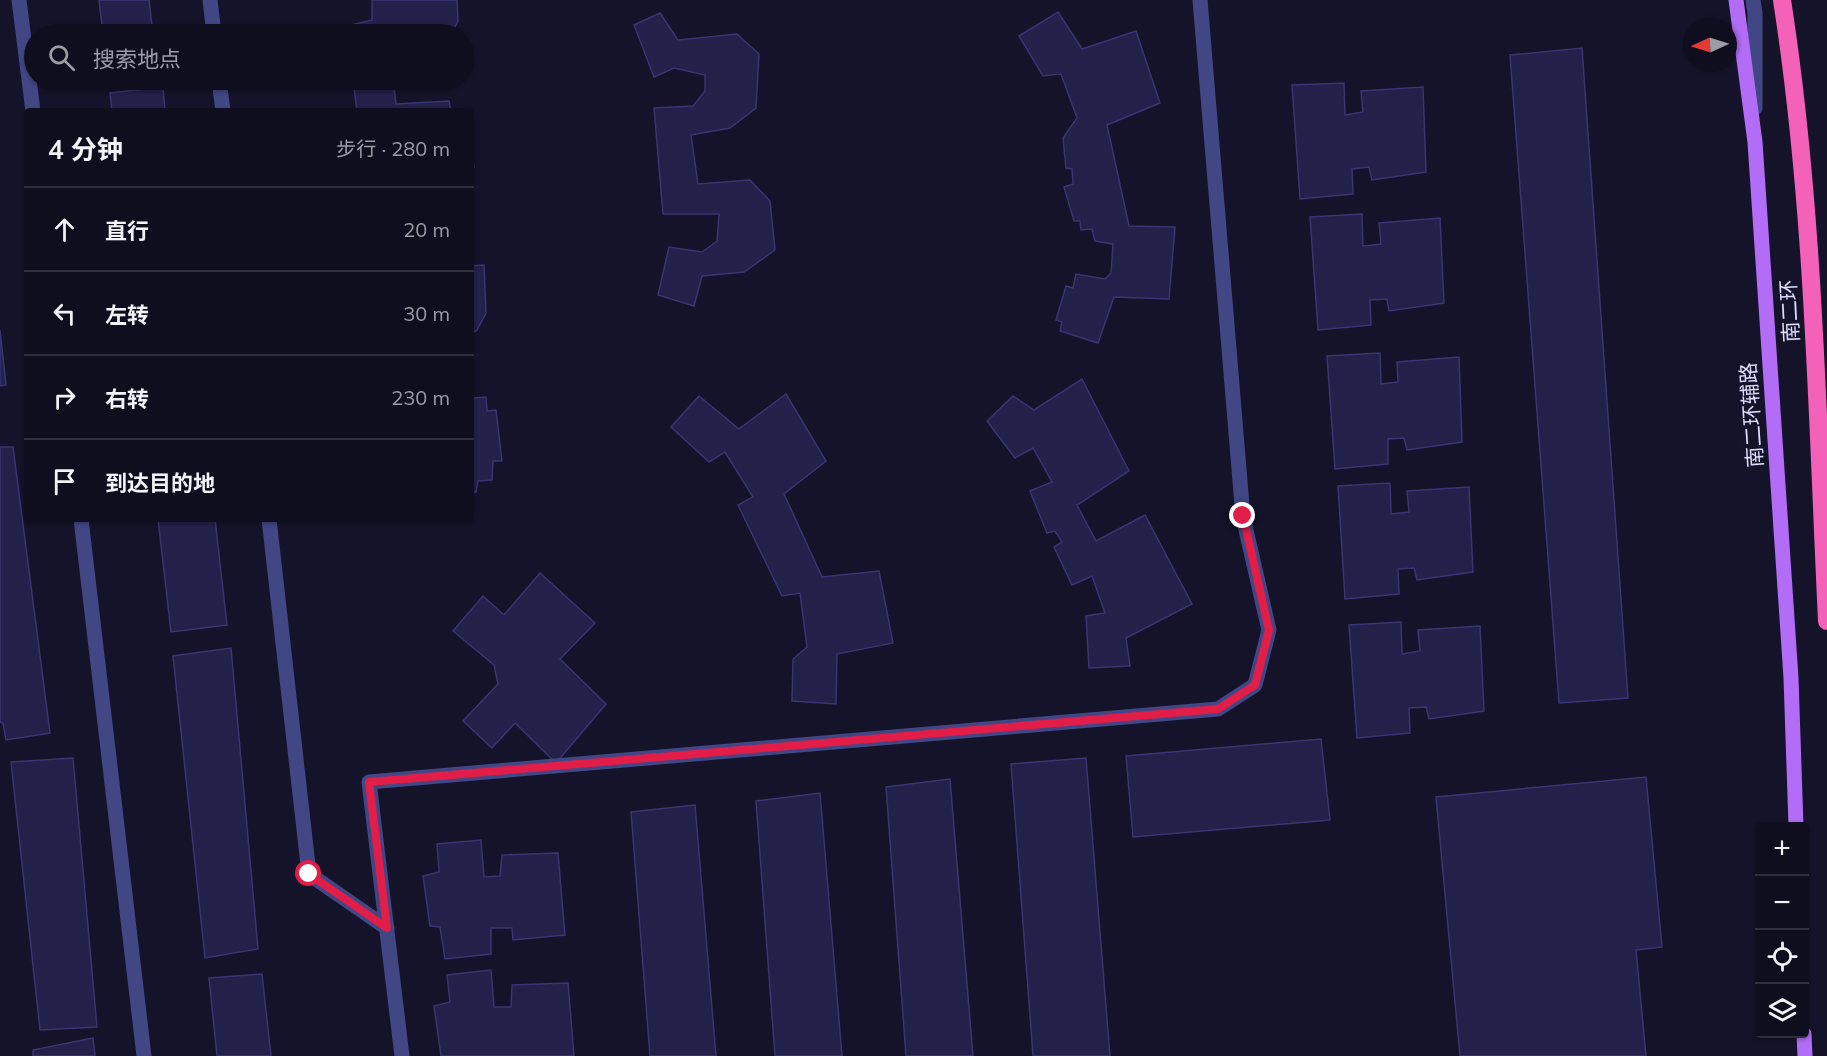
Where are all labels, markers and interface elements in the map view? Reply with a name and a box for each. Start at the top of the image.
north arrow [1683,18,1737,72]
search box [24,24,474,90]
icon: search [45,41,78,74]
text: 搜索地点 [93,45,181,73]
text: 4 分钟 [48,133,123,166]
text: 步行 · 280 m [336,136,450,161]
icon: ahead [48,213,81,246]
text: 直行 [105,217,149,245]
text: 20 m [403,217,450,242]
street label: 南二环 [1774,279,1804,343]
icon: left [48,297,81,330]
text: 左转 [105,301,149,329]
text: 30 m [403,301,450,326]
street label: 南二环辅路 [1734,362,1768,468]
icon: right [48,381,81,414]
text: 右转 [105,385,149,413]
text: 230 m [391,385,450,410]
icon: arrive [48,465,81,498]
text: 到达目的地 [105,469,215,497]
route end [1229,502,1255,528]
map controls [1755,822,1809,1038]
button: + [1755,822,1809,876]
route start [295,860,321,886]
button: − [1755,876,1809,930]
button: locate [1755,930,1809,984]
button: layers [1755,984,1809,1038]

